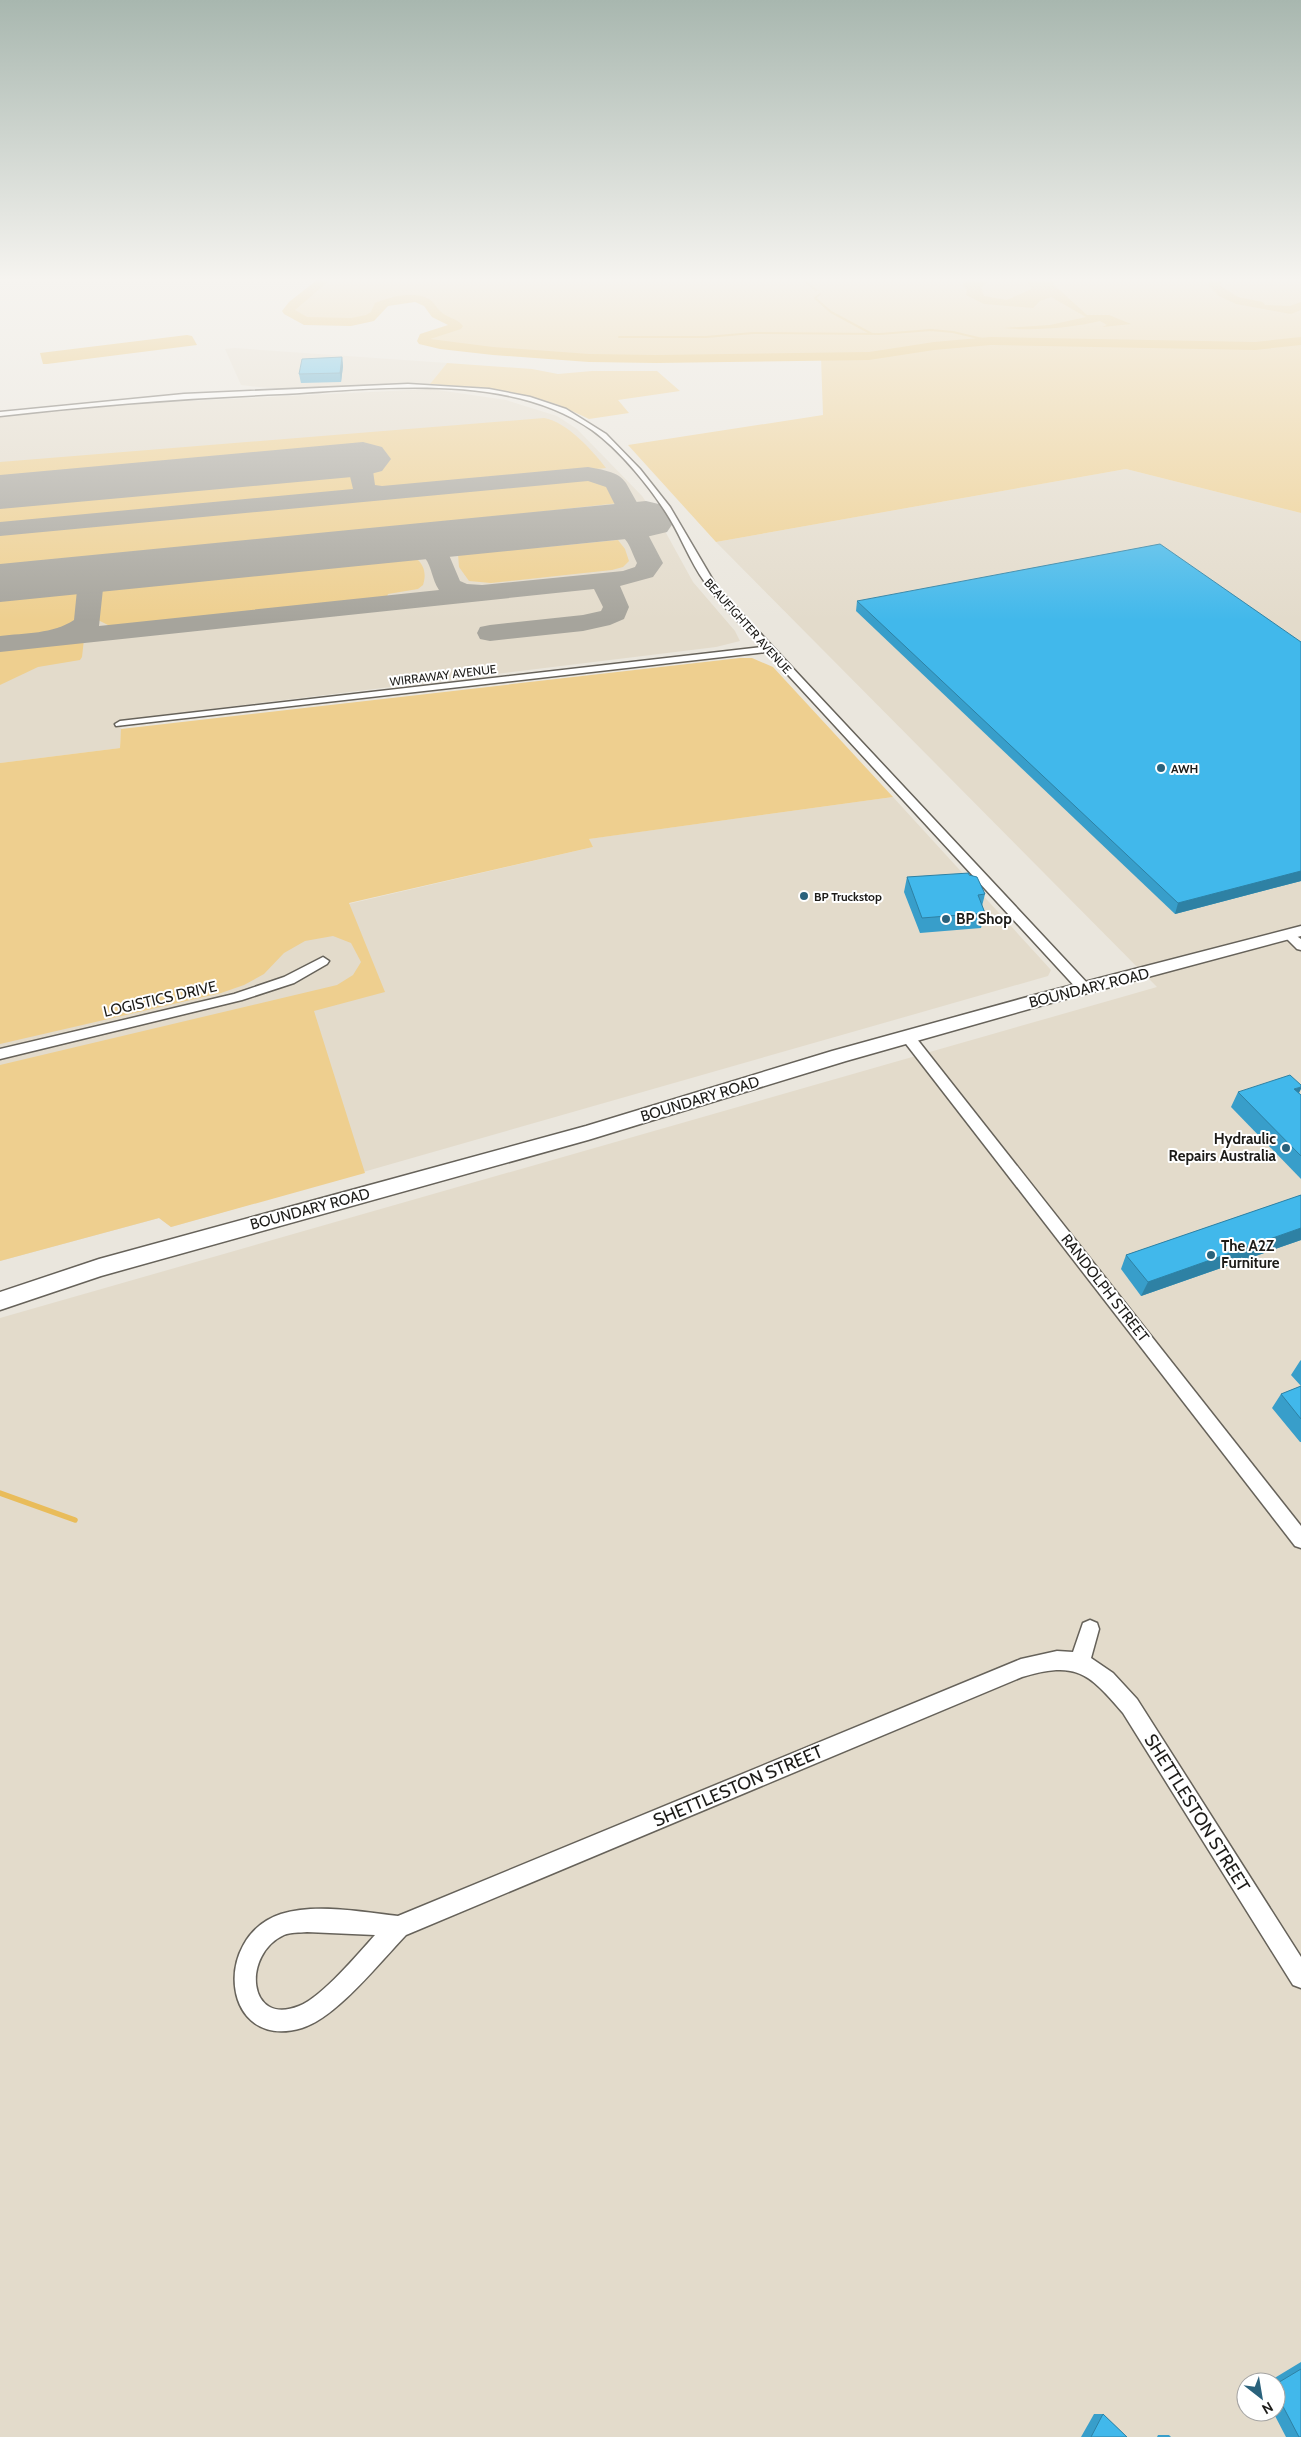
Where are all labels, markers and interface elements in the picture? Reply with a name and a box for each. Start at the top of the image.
street label: BEAUFIGHTER AVENUE [701,575,795,677]
street label: WIRRAWAY AVENUE [389,661,498,689]
place label: AWH [1171,761,1198,776]
marker: AWH [1155,762,1167,774]
place label: BP Truckstop [814,889,882,904]
marker: BP Truckstop [798,890,810,902]
place label: BP Shop [956,910,1012,928]
marker: BP Shop [940,913,952,925]
street label: BOUNDARY ROAD [1027,964,1151,1012]
street label: LOGISTICS DRIVE [102,977,218,1021]
street label: BOUNDARY ROAD [638,1072,762,1126]
place label: Hydraulic Repairs Australia [1169,1130,1277,1165]
marker: Hydraulic Repairs Australia [1280,1142,1292,1154]
street label: BOUNDARY ROAD [248,1184,372,1234]
street label: RANDOLPH STREET [1057,1231,1153,1345]
place label: The A2Z Furniture [1221,1237,1280,1272]
marker: The A2Z Furniture [1205,1249,1217,1261]
street label: SHETTLESTON STREET [1139,1730,1255,1896]
street label: SHETTLESTON STREET [650,1740,826,1832]
north arrow [1236,2372,1286,2422]
text: N [1259,2398,1277,2418]

